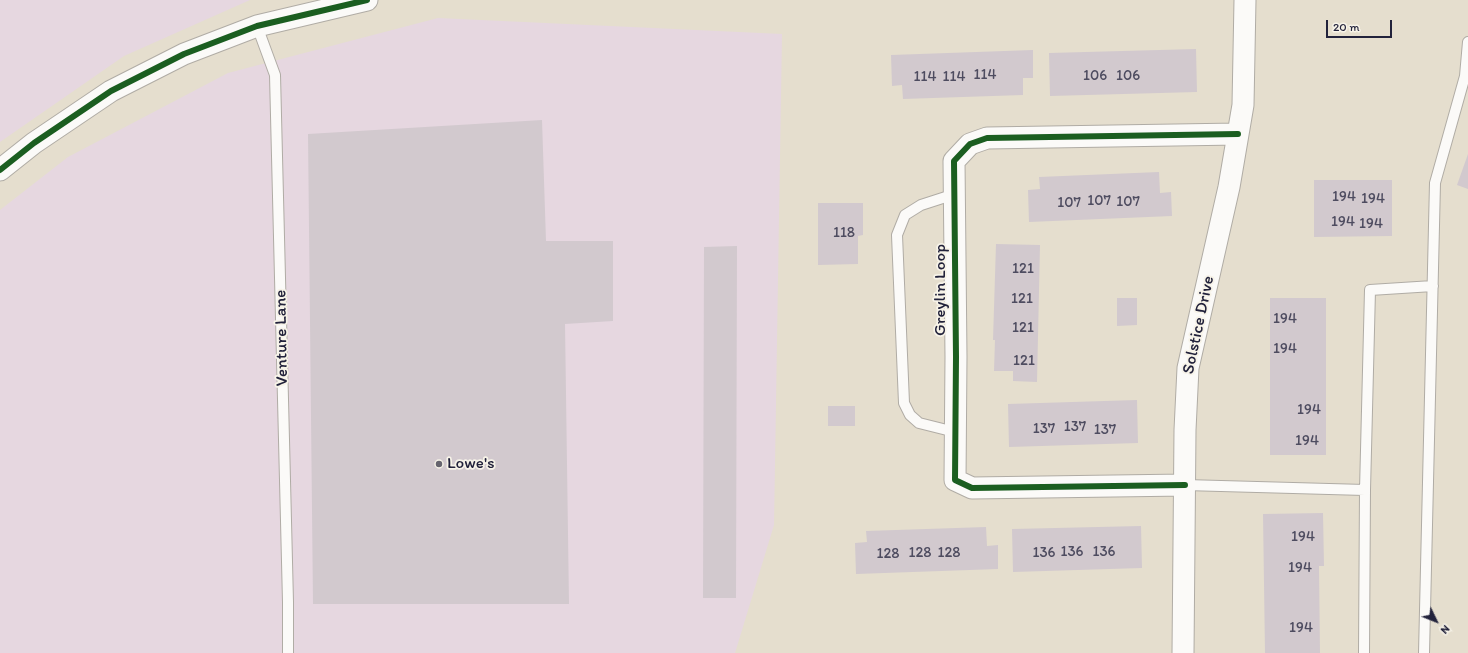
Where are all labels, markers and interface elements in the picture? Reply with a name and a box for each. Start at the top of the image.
scale bar [1328,12,1394,38]
text: 20 m [1333,20,1360,34]
house number: 114 [974,66,996,84]
house number: 106 [1083,67,1107,85]
house number: 106 [1116,67,1140,85]
house number: 114 [914,68,936,86]
house number: 114 [943,68,965,86]
house number: 194 [1332,188,1356,206]
house number: 194 [1361,190,1385,208]
house number: 107 [1087,192,1111,210]
house number: 107 [1116,193,1140,211]
house number: 107 [1057,194,1081,212]
house number: 194 [1331,213,1355,231]
house number: 194 [1359,215,1383,233]
house number: 118 [833,224,855,242]
street label: Greylin Loop [931,244,951,336]
house number: 121 [1012,260,1034,278]
street label: Solstice Drive [1179,274,1219,376]
street label: Venture Lane [271,290,293,386]
house number: 121 [1011,290,1033,308]
house number: 194 [1273,310,1297,328]
house number: 121 [1012,319,1034,337]
house number: 194 [1273,340,1297,358]
house number: 121 [1013,352,1035,370]
house number: 194 [1297,401,1321,419]
house number: 137 [1064,418,1086,436]
house number: 137 [1033,420,1055,438]
house number: 137 [1094,421,1116,439]
house number: 194 [1295,432,1319,450]
place label: Lowe's [447,454,495,474]
marker: Lowe's [434,459,444,469]
house number: 194 [1291,528,1315,546]
house number: 136 [1060,543,1084,561]
house number: 136 [1092,543,1116,561]
house number: 128 [908,544,932,562]
house number: 128 [937,544,961,562]
house number: 136 [1032,544,1056,562]
house number: 128 [876,545,900,563]
house number: 194 [1288,559,1312,577]
north arrow [1416,601,1456,641]
house number: 194 [1289,619,1313,637]
text: N [1438,622,1452,637]

